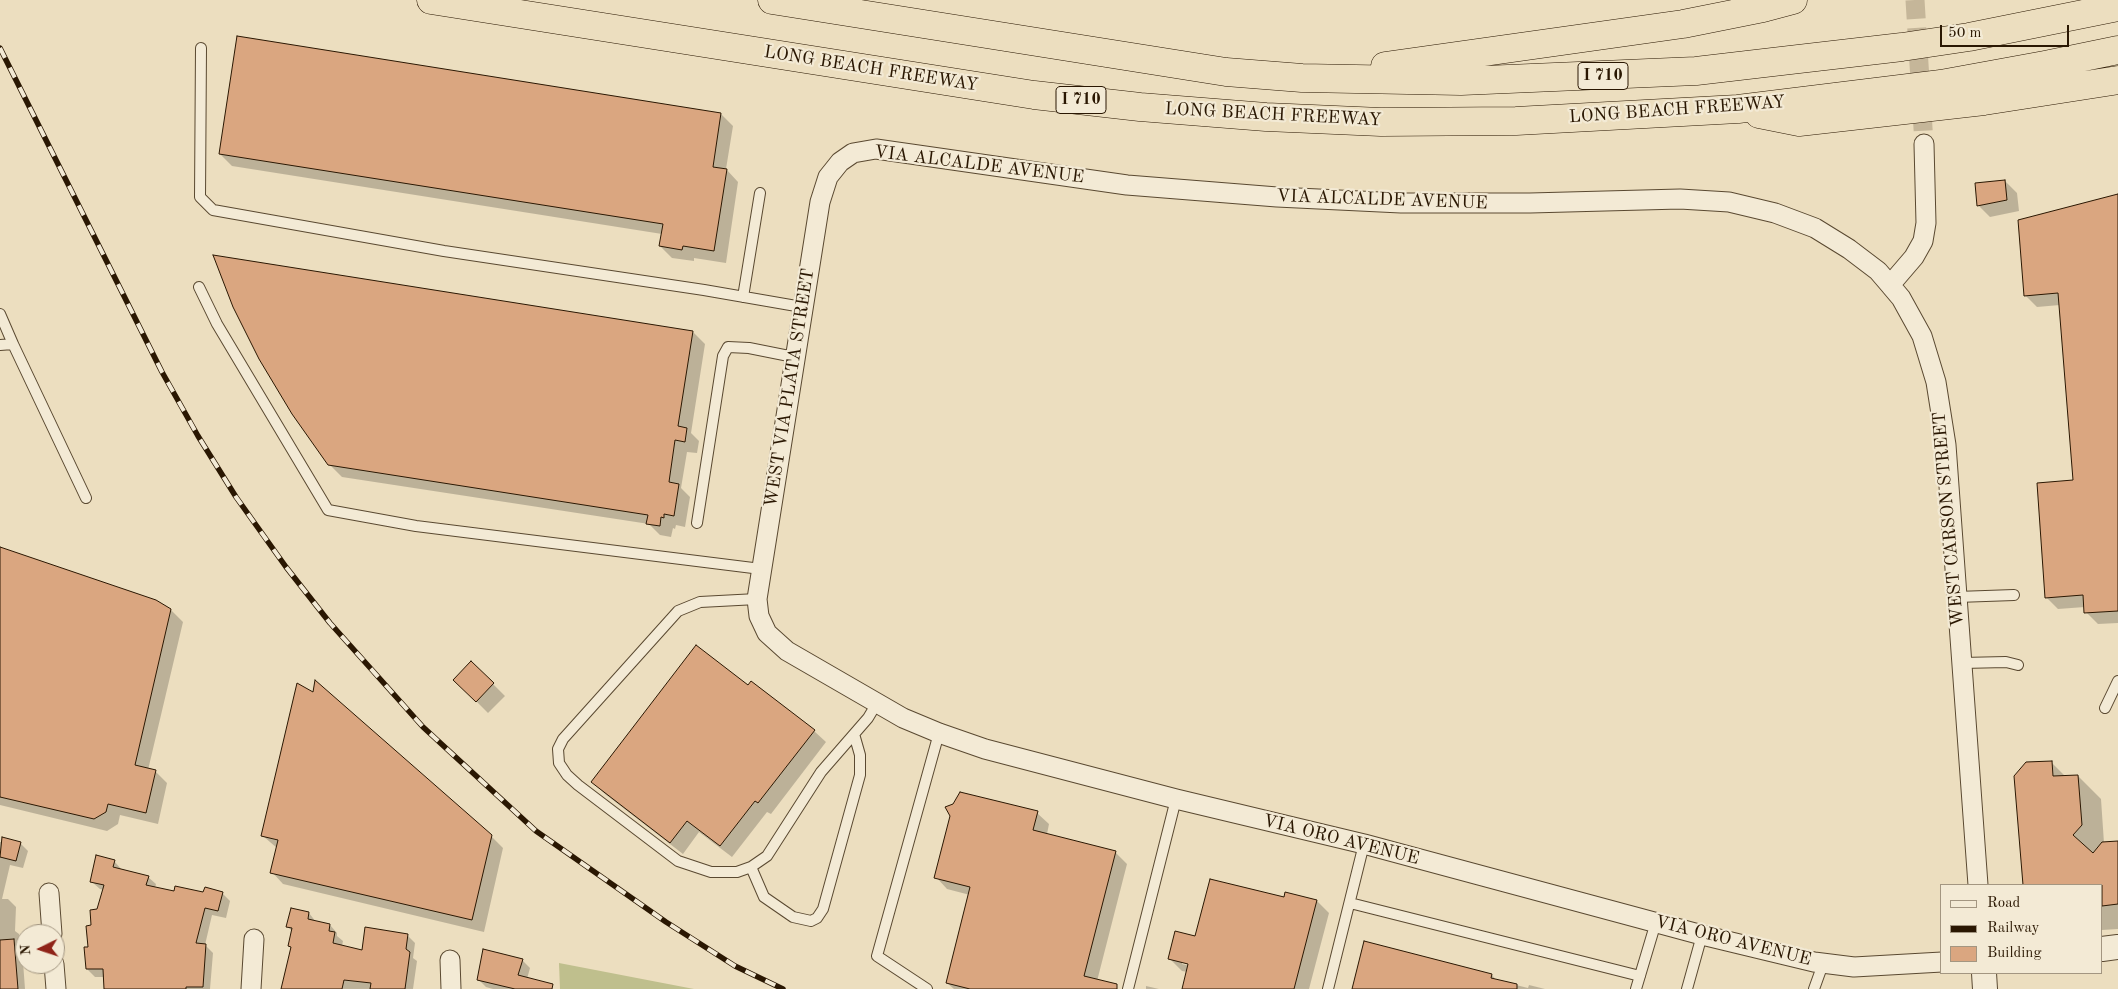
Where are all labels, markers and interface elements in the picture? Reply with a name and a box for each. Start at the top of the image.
scale bar [1943,15,2072,47]
text: 50 m [1948,26,1982,41]
street label: LONG BEACH FREEWAY [762,41,980,97]
road number: I 710 [1578,62,1628,90]
road number: I 710 [1056,86,1106,114]
street label: LONG BEACH FREEWAY [1568,92,1786,128]
street label: LONG BEACH FREEWAY [1164,99,1382,131]
street label: VIA ALCALDE AVENUE [873,141,1085,189]
street label: VIA ALCALDE AVENUE [1276,186,1488,214]
street label: WEST VIA PLATA STREET [760,267,820,509]
street label: WEST CARSON STREET [1929,411,1969,627]
street label: VIA ORO AVENUE [1261,810,1421,870]
legend [1940,884,2103,974]
text: Road [1987,896,2020,911]
street label: VIA ORO AVENUE [1653,911,1813,971]
text: Railway [1987,921,2040,936]
north arrow [15,924,65,974]
text: N [19,944,33,956]
text: Building [1987,946,2042,961]

